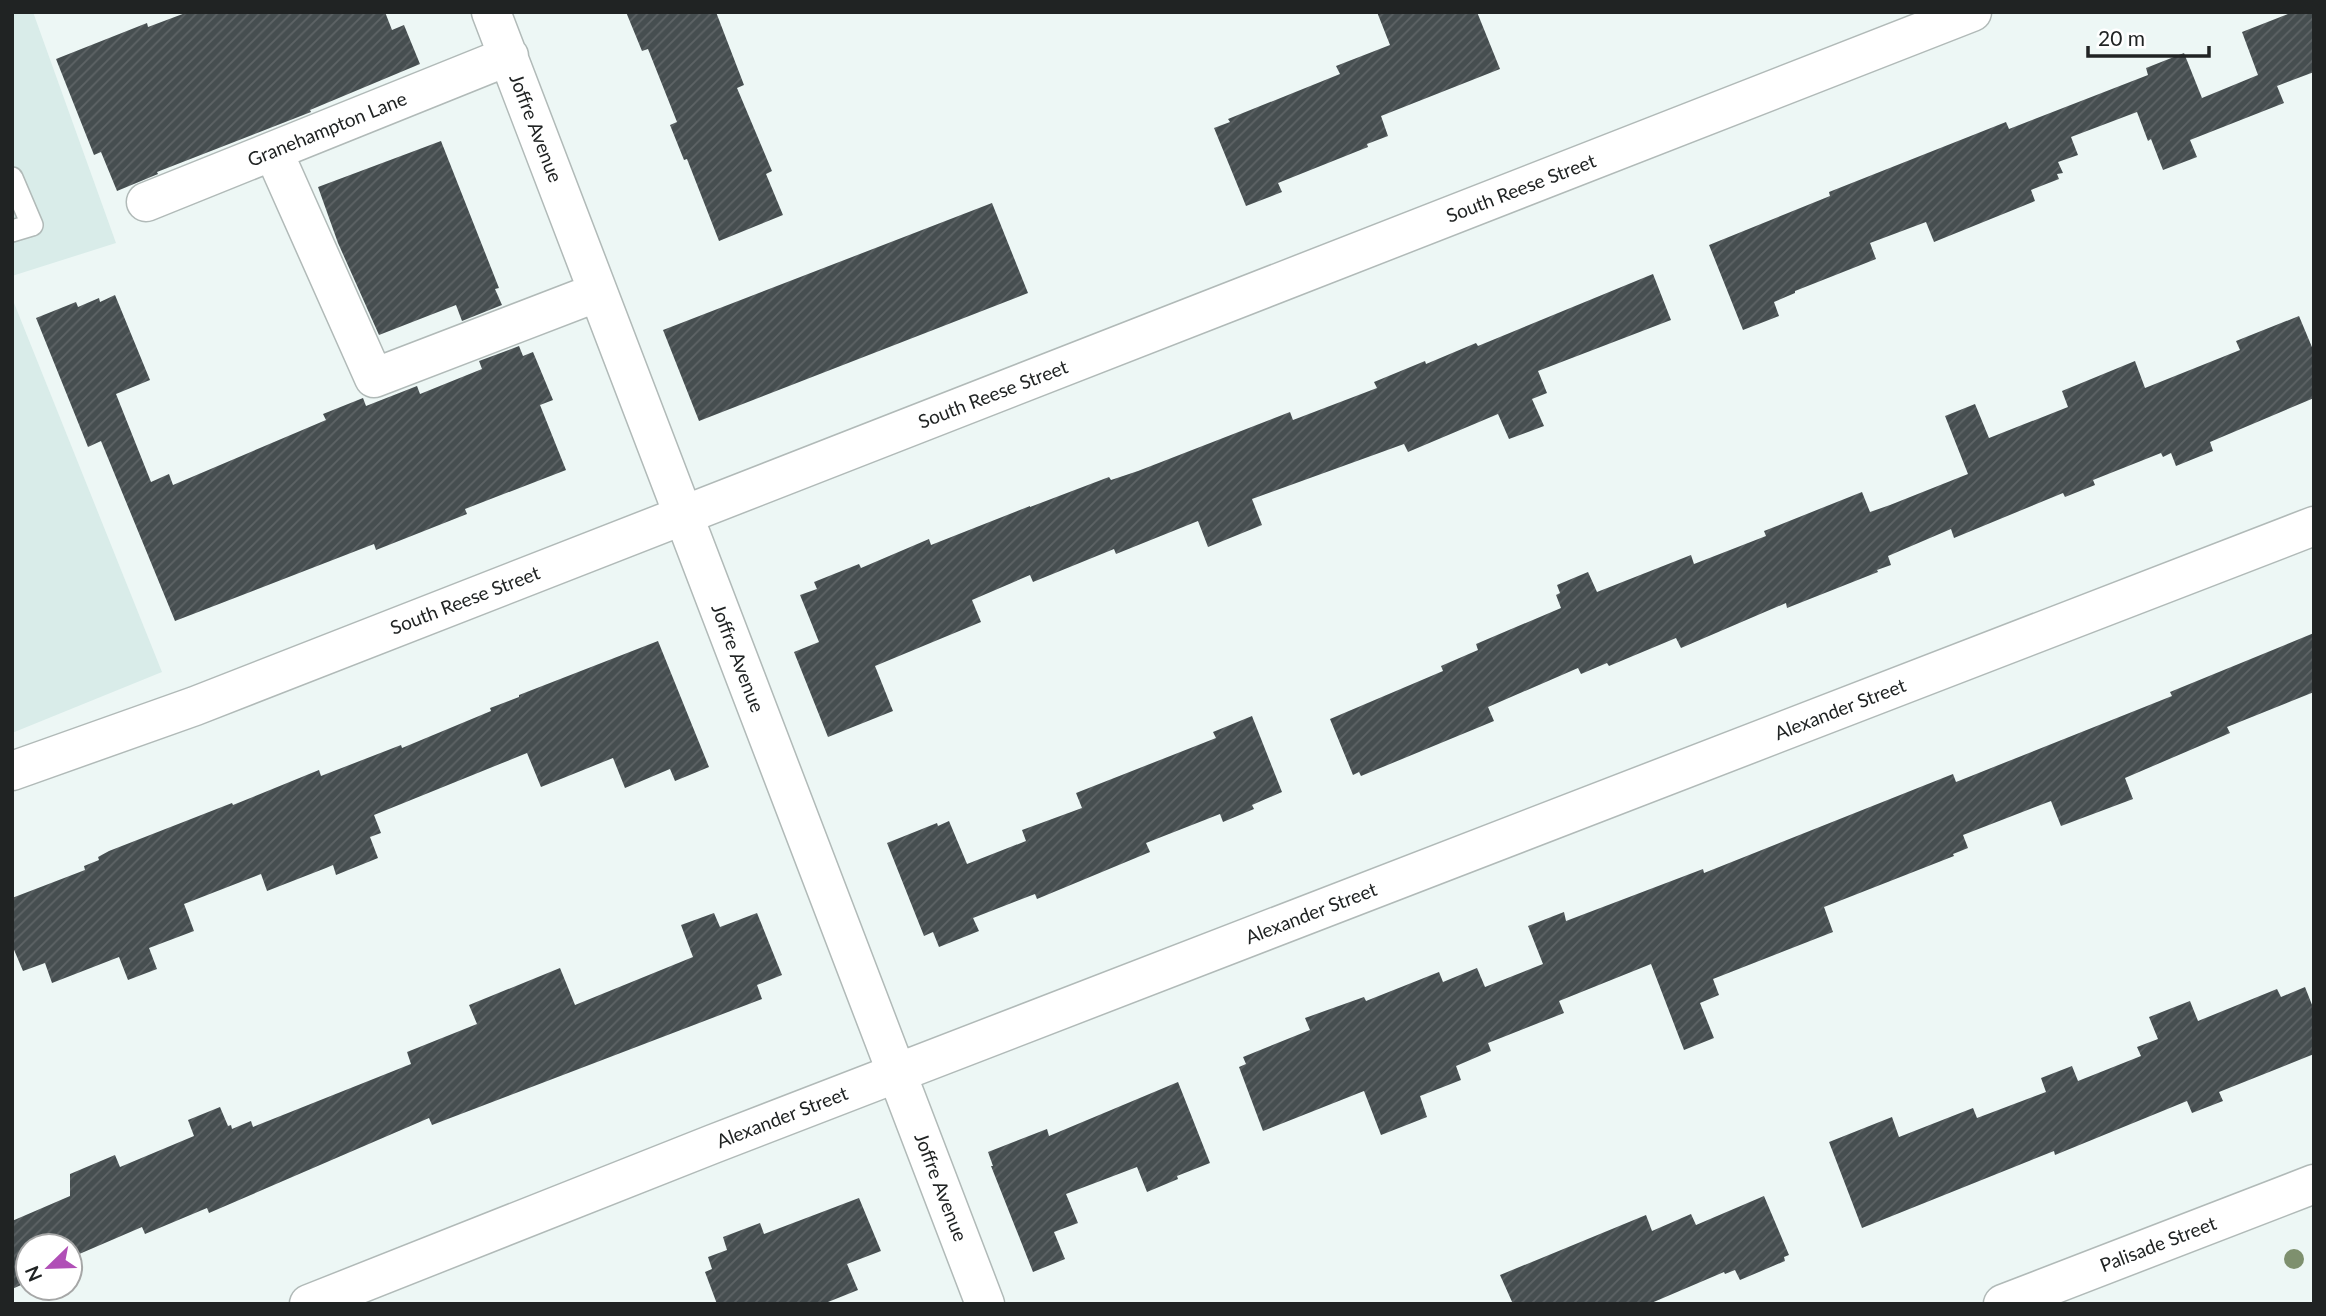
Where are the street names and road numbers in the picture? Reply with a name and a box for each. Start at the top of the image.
street label: Joffre Avenue [505,70,568,185]
street label: Granehampton Lane [244,86,410,171]
street label: South Reese Street [1443,148,1599,227]
street label: South Reese Street [915,354,1071,433]
street label: South Reese Street [387,560,543,639]
street label: Joffre Avenue [707,600,770,715]
street label: Alexander Street [1771,673,1909,744]
street label: Alexander Street [1242,877,1380,948]
street label: Alexander Street [713,1081,851,1152]
street label: Joffre Avenue [910,1129,973,1244]
street label: Palisade Street [2096,1211,2219,1276]

